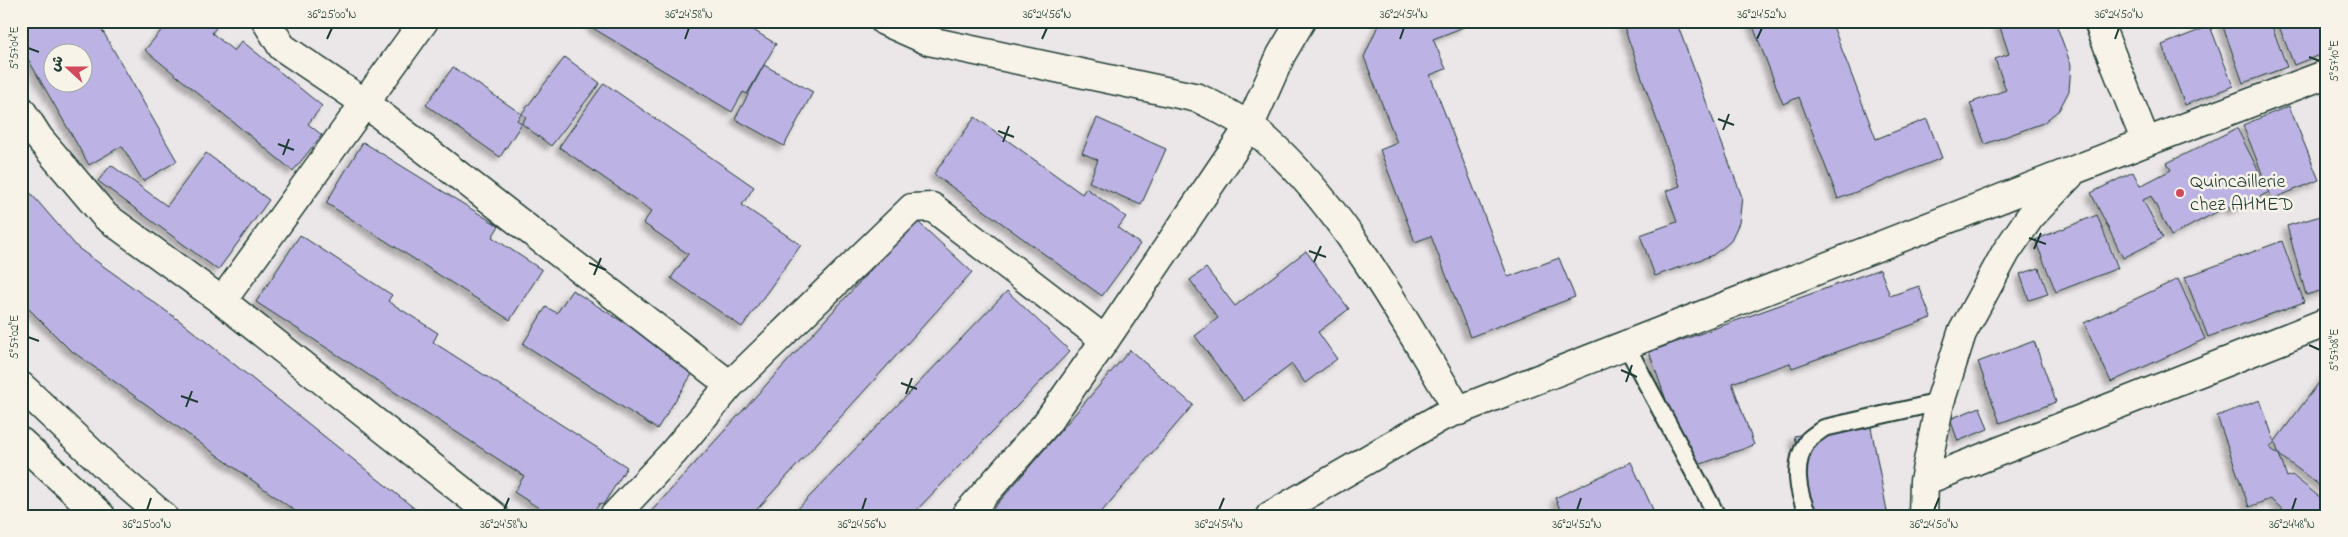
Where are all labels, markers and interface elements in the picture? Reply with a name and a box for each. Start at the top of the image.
text: 36°25'00"N [308,6,356,24]
text: 36°24'58"N [665,6,713,24]
text: 36°24'56"N [1023,6,1071,24]
text: 36°24'54"N [1380,6,1428,24]
text: 36°24'52"N [1737,6,1787,24]
text: 36°24'50"N [2095,6,2143,24]
text: 5°57'04"E [6,26,24,70]
text: 5°57'10"E [2326,40,2344,82]
north arrow [42,42,92,92]
text: ش [45,53,70,75]
place label: Quincaillerie chez AHMED [2190,168,2294,220]
marker: Quincaillerie chez AHMED [2174,187,2186,199]
text: 5°57'02"E [6,315,24,359]
text: 5°57'08"E [2326,329,2344,371]
text: 36°25'00"N [123,516,171,534]
text: 36°24'58"N [480,516,528,534]
text: 36°24'56"N [838,516,886,534]
text: 36°24'54"N [1195,516,1243,534]
text: 36°24'52"N [1552,516,1602,534]
text: 36°24'50"N [1910,516,1958,534]
text: 36°24'48"N [2269,516,2315,534]

